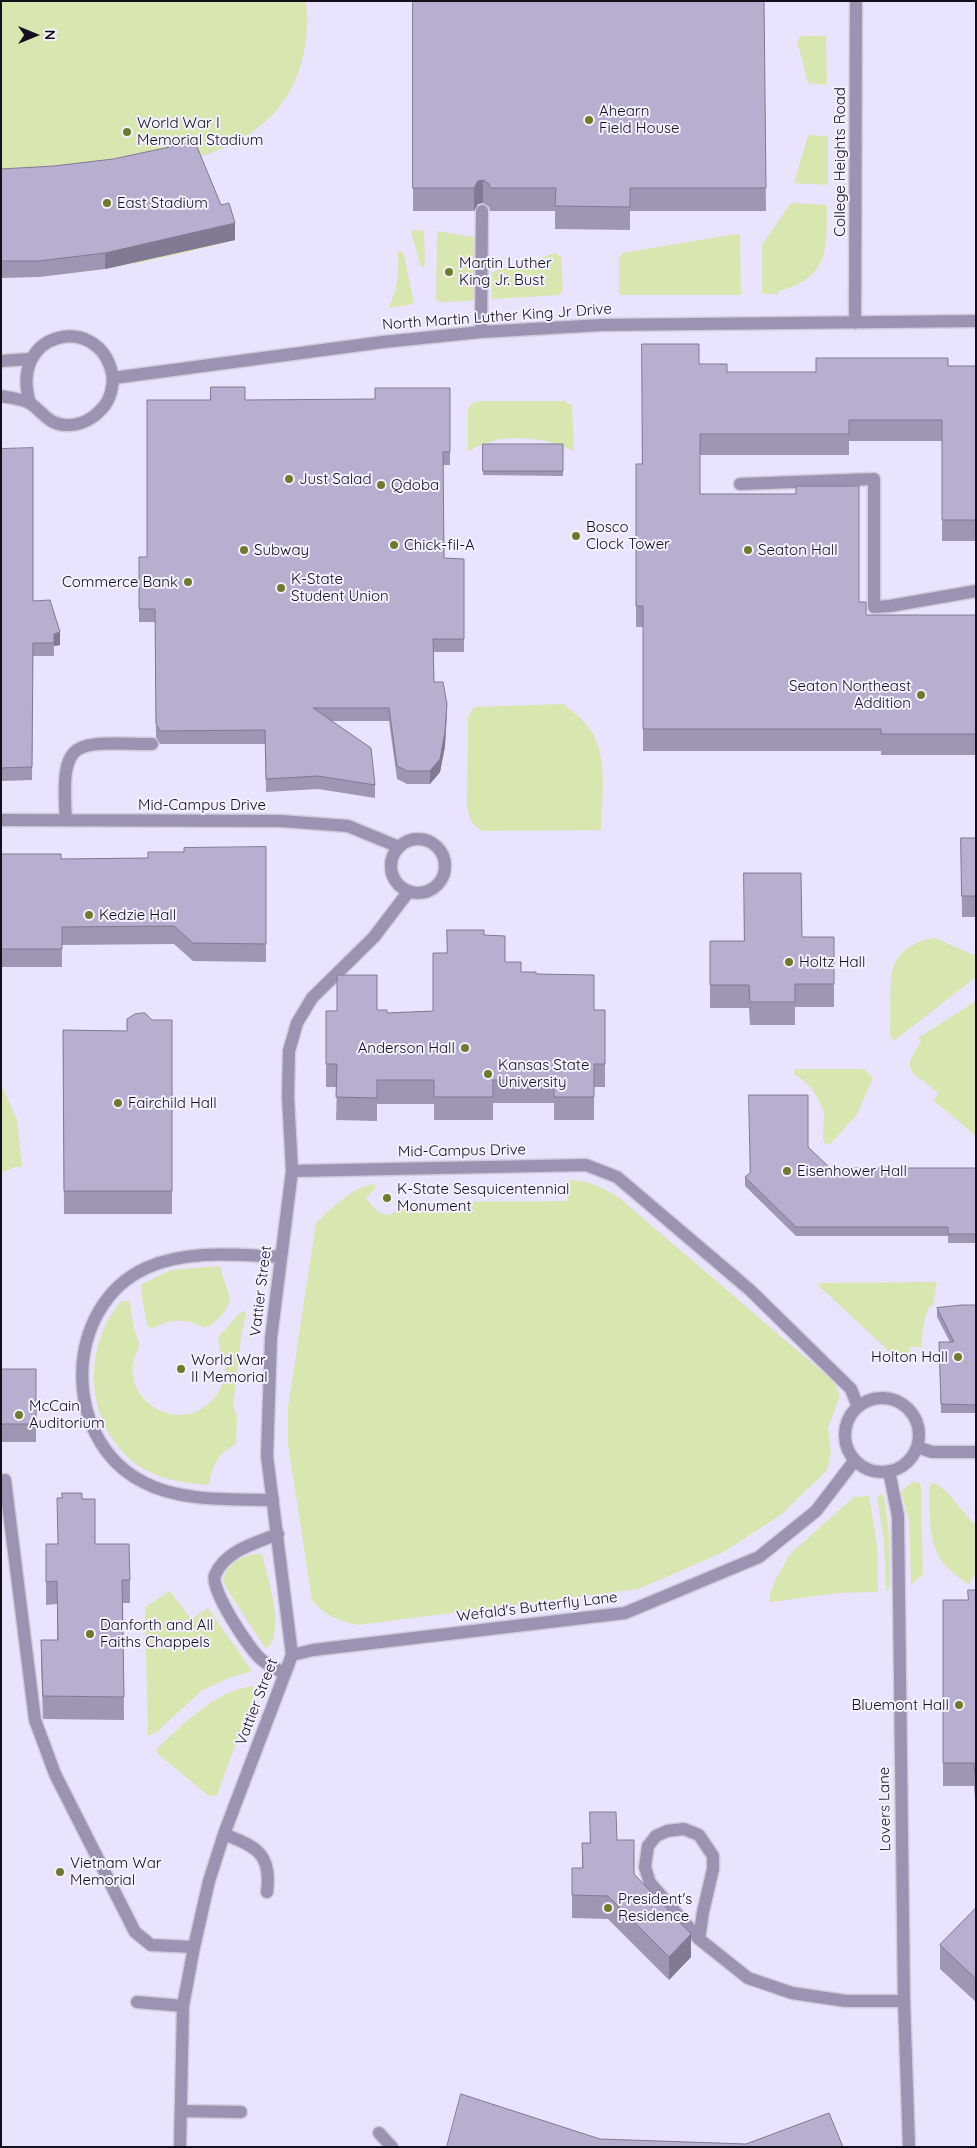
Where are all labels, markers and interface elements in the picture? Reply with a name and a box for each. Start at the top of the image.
north arrow [10,10,60,60]
text: N [41,30,59,40]
street label: College Heights Road [831,87,849,237]
place label: Ahearn Field House [599,102,680,137]
place label: World War I Memorial Stadium [137,114,263,149]
marker: Ahearn Field House [583,114,595,126]
marker: World War I Memorial Stadium [121,126,133,138]
place label: East Stadium [117,194,208,212]
marker: East Stadium [101,197,113,209]
place label: Martin Luther King Jr. Bust [459,254,552,289]
marker: Martin Luther King Jr. Bust [443,266,455,278]
street label: North Martin Luther King Jr Drive [382,300,612,334]
place label: Just Salad [299,470,371,488]
marker: Just Salad [283,473,295,485]
place label: Qdoba [391,476,439,494]
marker: Qdoba [375,479,387,491]
place label: Bosco Clock Tower [586,518,670,553]
marker: Bosco Clock Tower [570,530,582,542]
place label: Chick-fil-A [404,536,475,554]
marker: Chick-fil-A [388,539,400,551]
place label: Subway [254,541,309,559]
place label: Seaton Hall [758,541,838,559]
marker: Subway [238,544,250,556]
marker: Seaton Hall [742,544,754,556]
place label: K-State Student Union [291,570,389,605]
place label: Commerce Bank [62,573,178,591]
marker: Commerce Bank [182,576,194,588]
marker: K-State Student Union [275,582,287,594]
place label: Seaton Northeast Addition [789,677,911,712]
marker: Seaton Northeast Addition [915,689,927,701]
street label: Mid-Campus Drive [138,796,266,814]
place label: Kedzie Hall [99,906,176,924]
marker: Kedzie Hall [83,909,95,921]
place label: Holtz Hall [799,953,865,971]
marker: Holtz Hall [783,956,795,968]
place label: Anderson Hall [358,1039,455,1057]
marker: Anderson Hall [459,1042,471,1054]
place label: Kansas State University [498,1056,589,1091]
marker: Kansas State University [482,1068,494,1080]
place label: Fairchild Hall [128,1094,217,1112]
marker: Fairchild Hall [112,1097,124,1109]
street label: Mid-Campus Drive [398,1141,526,1161]
place label: Eisenhower Hall [797,1162,907,1180]
marker: Eisenhower Hall [781,1165,793,1177]
place label: K-State Sesquicentennial Monument [397,1180,569,1215]
marker: K-State Sesquicentennial Monument [381,1192,393,1204]
street label: Vattier Street [246,1244,276,1338]
place label: Holton Hall [871,1348,948,1366]
place label: World War II Memorial [191,1351,268,1386]
marker: Holton Hall [952,1351,964,1363]
marker: World War II Memorial [175,1363,187,1375]
place label: McCain Auditorium [29,1397,105,1432]
marker: McCain Auditorium [13,1409,25,1421]
street label: Wefald's Butterfly Lane [456,1588,618,1626]
place label: Danforth and All Faiths Chappels [100,1616,213,1651]
marker: Danforth and All Faiths Chappels [84,1628,96,1640]
street label: Vattier Street [232,1656,282,1748]
place label: Bluemont Hall [852,1696,949,1714]
marker: Bluemont Hall [953,1699,965,1711]
street label: Lovers Lane [875,1767,895,1851]
place label: Vietnam War Memorial [70,1854,161,1889]
marker: Vietnam War Memorial [54,1866,66,1878]
place label: President's Residence [618,1890,692,1925]
marker: President's Residence [602,1902,614,1914]

